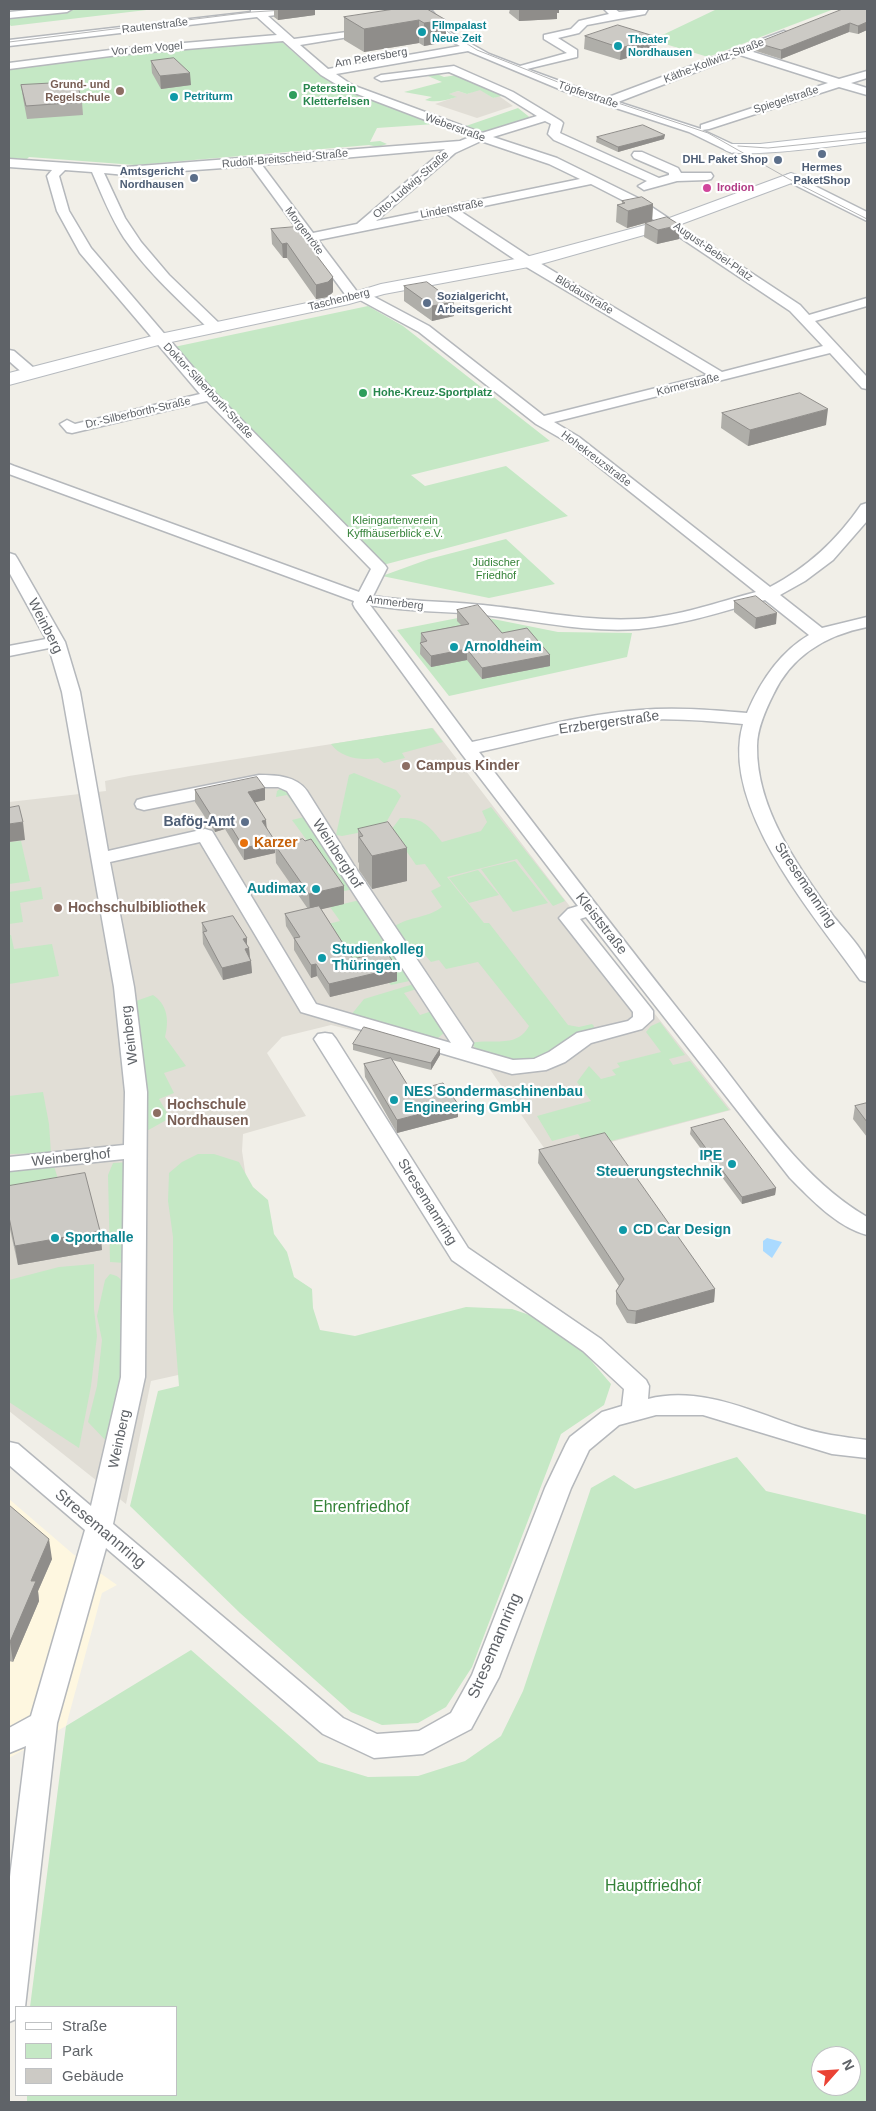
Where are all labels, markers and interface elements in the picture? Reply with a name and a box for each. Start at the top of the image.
street label: Rautenstraße [121,15,189,37]
place label: Filmpalast Neue Zeit [432,19,486,45]
marker: Filmpalast Neue Zeit [416,26,428,38]
place label: Theater Nordhausen [628,33,692,59]
street label: Käthe-Kollwitz-Straße [662,36,766,86]
street label: Vor dem Vogel [111,39,183,59]
marker: Theater Nordhausen [612,40,624,52]
street label: Am Petersberg [334,45,408,71]
place label: Grund- und Regelschule [45,78,110,104]
street label: Töpferstraße [556,79,620,111]
place label: Peterstein Kletterfelsen [303,82,370,108]
street label: Spiegelstraße [752,83,820,117]
marker: Grund- und Regelschule [114,85,126,97]
marker: Peterstein Kletterfelsen [287,89,299,101]
place label: Petriturm [184,90,233,104]
marker: Petriturm [168,91,180,103]
street label: Weberstraße [423,111,487,145]
street label: Rudolf-Breitscheid-Straße [221,147,349,171]
marker: Hermes PaketShop [816,148,828,160]
street label: Otto-Ludwig-Straße [370,149,452,221]
place label: DHL Paket Shop [682,153,768,167]
marker: DHL Paket Shop [772,154,784,166]
place label: Hermes PaketShop [794,161,850,187]
place label: Amtsgericht Nordhausen [120,165,184,191]
marker: Amtsgericht Nordhausen [188,172,200,184]
place label: Irodion [717,181,754,195]
marker: Irodion [701,182,713,194]
street label: Lindenstraße [419,196,485,222]
street label: Morgenröte [282,205,326,257]
street label: August-Bebel-Platz [671,220,755,284]
street label: Blödaustraße [553,272,615,318]
street label: Taschenberg [307,286,371,314]
place label: Sozialgericht, Arbeitsgericht [437,290,512,316]
marker: Sozialgericht, Arbeitsgericht [421,297,433,309]
street label: Doktor-Silberborth-Straße [160,340,256,442]
street label: Körnerstraße [655,371,721,399]
place label: Hohe-Kreuz-Sportplatz [373,386,492,400]
marker: Hohe-Kreuz-Sportplatz [357,387,369,399]
street label: Dr.-Silberborth-Straße [84,394,192,432]
street label: Hohekreuzstraße [558,428,634,490]
park label: Kleingartenverein Kyffhäuserblick e.V. [347,514,443,540]
park label: Jüdischer Friedhof [472,556,520,582]
street label: Ammerberg [366,593,424,613]
street label: Weinberg [24,596,66,656]
place label: Arnoldheim [464,639,542,655]
marker: Arnoldheim [448,641,460,653]
street label: Erzbergerstraße [558,708,660,738]
place label: Campus Kinder [416,758,519,774]
marker: Campus Kinder [400,760,412,772]
place label: Bafög-Amt [163,814,235,830]
marker: Bafög-Amt [239,816,251,828]
street label: Weinberghof [308,816,366,892]
place label: Karzer [254,835,298,851]
marker: Karzer [238,837,250,849]
street label: Stresemannring [770,839,840,931]
place label: Audimax [247,881,306,897]
marker: Audimax [310,883,322,895]
street label: Kleiststraße [572,890,630,958]
place label: Hochschulbibliothek [68,900,206,916]
marker: Hochschulbibliothek [52,902,64,914]
place label: Studienkolleg Thüringen [332,942,424,974]
marker: Studienkolleg Thüringen [316,952,328,964]
street label: Weinberg [118,1004,142,1066]
place label: NES Sondermaschinenbau Engineering GmbH [404,1084,583,1116]
marker: NES Sondermaschinenbau Engineering GmbH [388,1094,400,1106]
place label: Hochschule Nordhausen [167,1097,249,1130]
marker: Hochschule Nordhausen [151,1107,163,1119]
street label: Weinberghof [31,1146,111,1170]
place label: IPE Steuerungstechnik [596,1148,722,1180]
street label: Stresemannring [394,1156,460,1248]
marker: IPE Steuerungstechnik [726,1158,738,1170]
place label: CD Car Design [633,1222,731,1238]
marker: CD Car Design [617,1224,629,1236]
place label: Sporthalle [65,1230,133,1246]
marker: Sporthalle [49,1232,61,1244]
street label: Weinberg [106,1408,134,1470]
street label: Stresemannring [51,1485,149,1573]
park label: Ehrenfriedhof [313,1498,409,1518]
street label: Stresemannring [464,1590,526,1702]
park label: Hauptfriedhof [605,1877,701,1897]
legend [15,2006,178,2096]
text: Straße [62,2017,107,2034]
text: Park [62,2042,93,2059]
north arrow [811,2046,861,2096]
text: N [839,2057,858,2073]
text: Gebäude [62,2067,124,2084]

